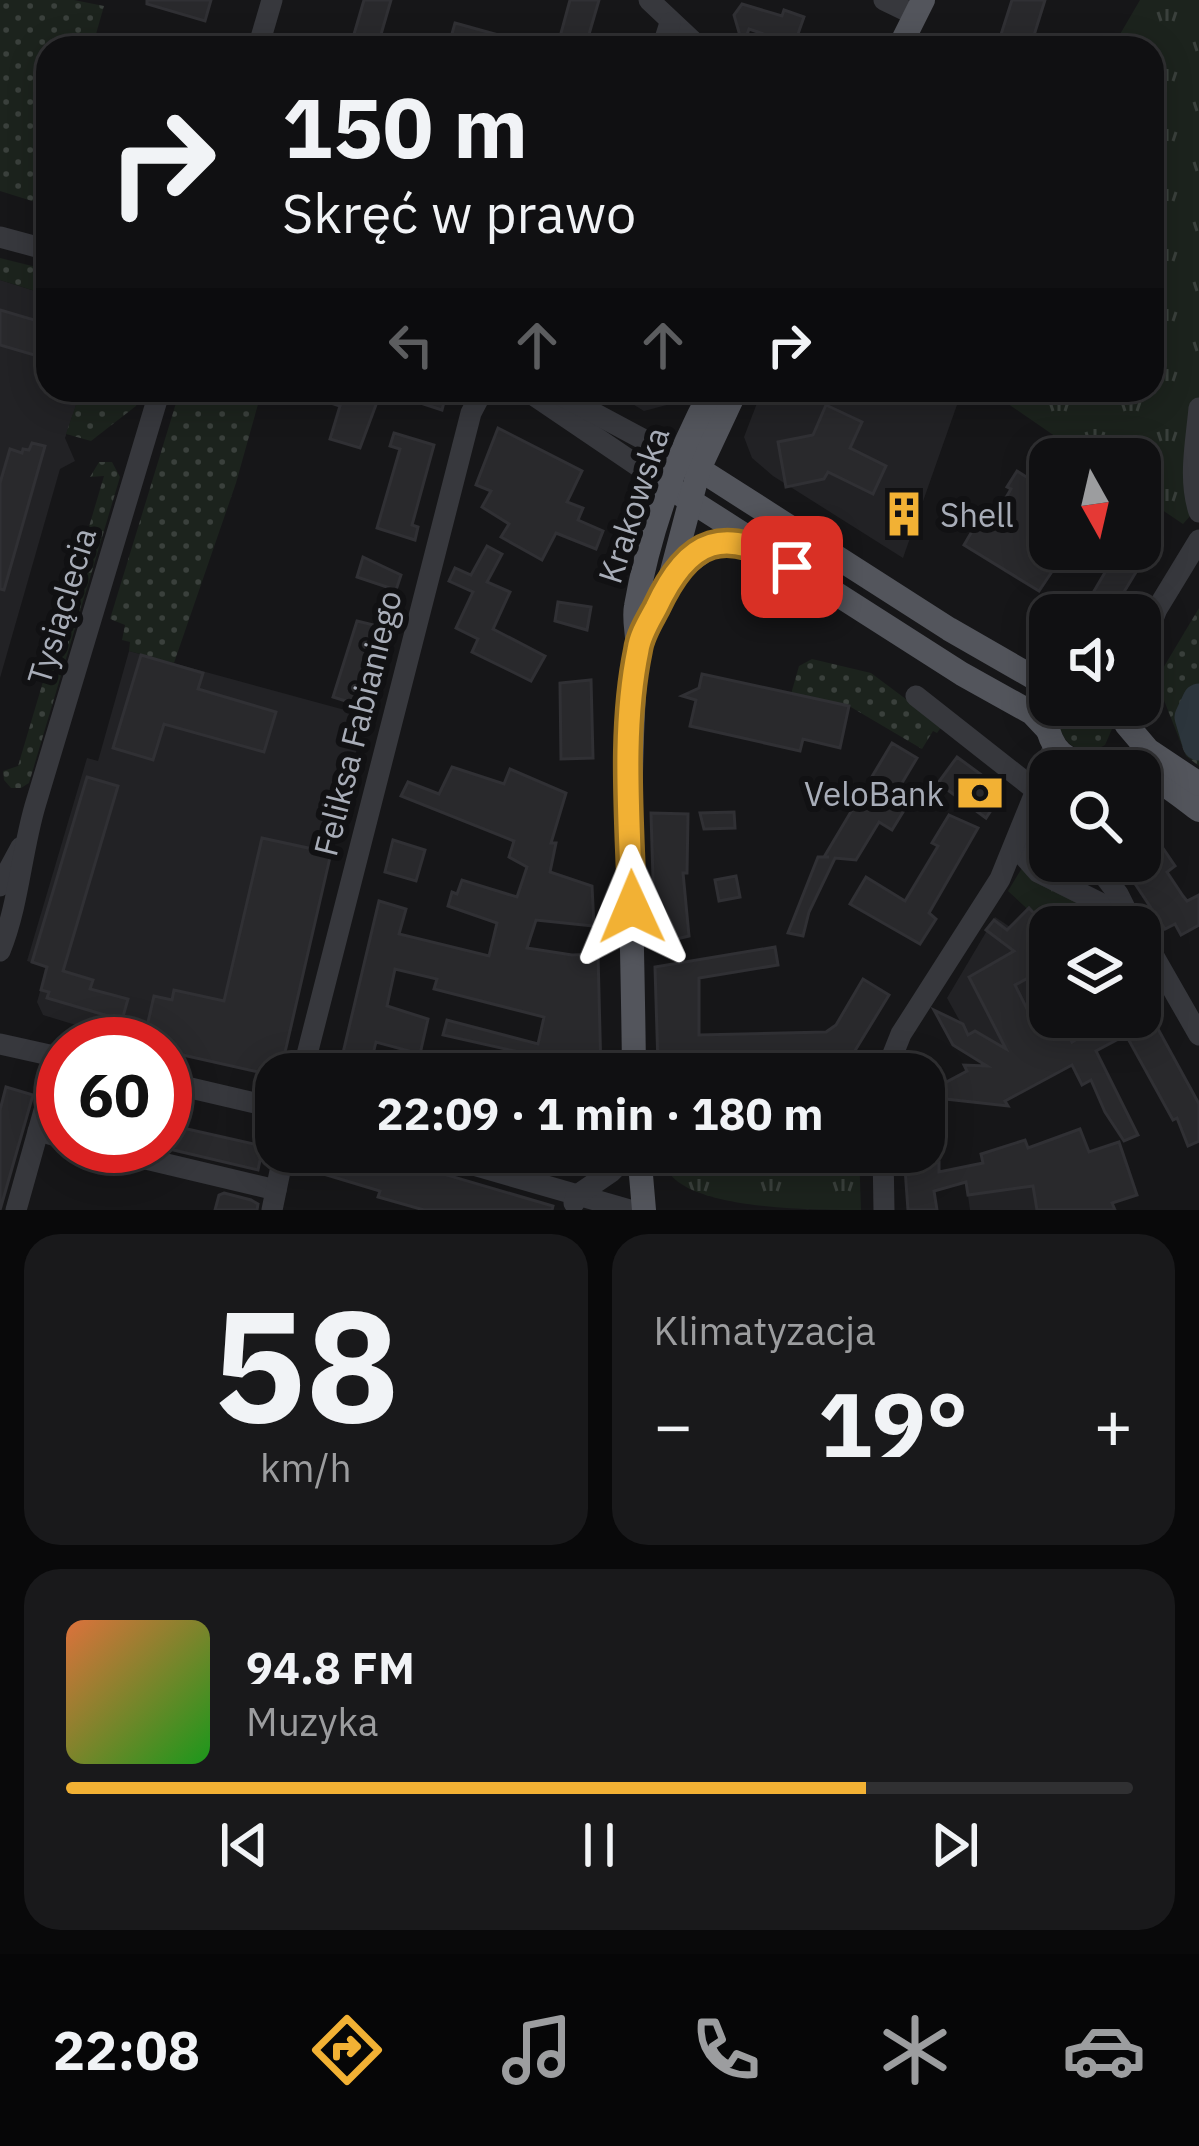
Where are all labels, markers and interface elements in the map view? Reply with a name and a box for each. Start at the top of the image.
text: 150 m [282,72,528,181]
icon: right [84,84,240,240]
text: Skręć w prawo [282,178,636,248]
icon: left [378,312,444,378]
icon: ahead [504,312,570,378]
icon: ahead [630,312,696,378]
icon: right [756,312,822,378]
street label: Krakowska [588,422,678,588]
north arrow [1029,438,1161,570]
map controls [1029,438,1161,1038]
building icon: Shell [879,489,929,539]
place label: Shell [940,493,1014,536]
pin [741,516,843,618]
street label: Tysiąclecia [17,522,105,690]
icon: arrive [759,534,825,600]
street label: Feliksa Fabianiego [303,586,411,860]
button: sound [1029,594,1161,726]
button: search [1029,750,1161,882]
bank icon: VeloBank [955,768,1005,818]
place label: VeloBank [804,772,944,815]
position arrow [569,844,695,970]
button: layers [1029,906,1161,1038]
speed limit sign: 60 [36,1017,192,1173]
text: 22:09 · 1 min · 180 m [377,1084,823,1142]
text: 58 [212,1262,399,1465]
text: Klimatyzacja [654,1305,876,1356]
text: 19° [818,1365,968,1482]
text: − [654,1381,693,1467]
text: + [1093,1381,1133,1467]
text: km/h [260,1442,352,1493]
text: 94.8 FM [246,1638,415,1696]
text: Muzyka [246,1696,379,1747]
icon: previous [211,1812,277,1878]
icon: pause [566,1812,632,1878]
icon: next [922,1812,988,1878]
icon: directions [305,2008,389,2092]
icon: music [495,2008,579,2092]
icon: phone [684,2008,768,2092]
icon: climate [873,2008,957,2092]
icon: car [1062,2008,1146,2092]
text: 22:08 [53,2015,200,2085]

